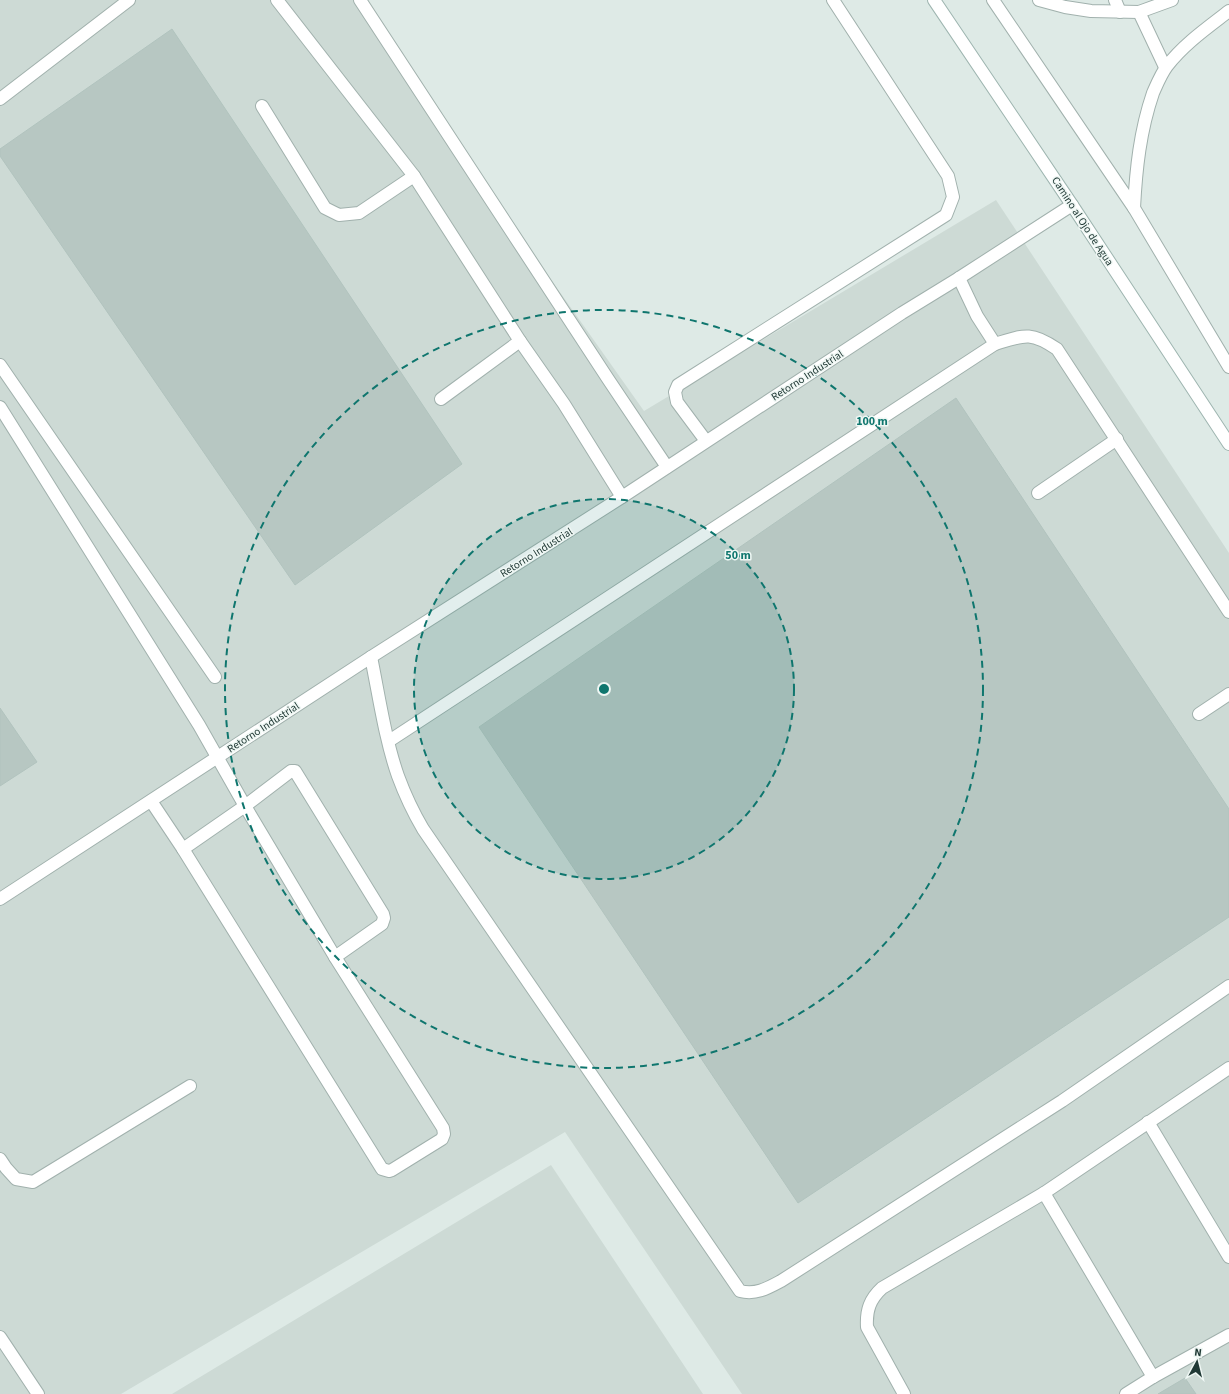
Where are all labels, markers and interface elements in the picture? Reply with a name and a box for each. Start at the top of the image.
street label: Camino al Ojo de Agua [1048,174,1117,269]
street label: Retorno Industrial [768,346,846,404]
text: 100 m [856,413,888,430]
street label: Retorno Industrial [497,524,576,581]
text: 50 m [725,547,751,564]
centre of rings [597,682,611,696]
street label: Retorno Industrial [224,698,302,756]
north arrow [1177,1342,1217,1382]
text: N [1194,1345,1203,1360]

